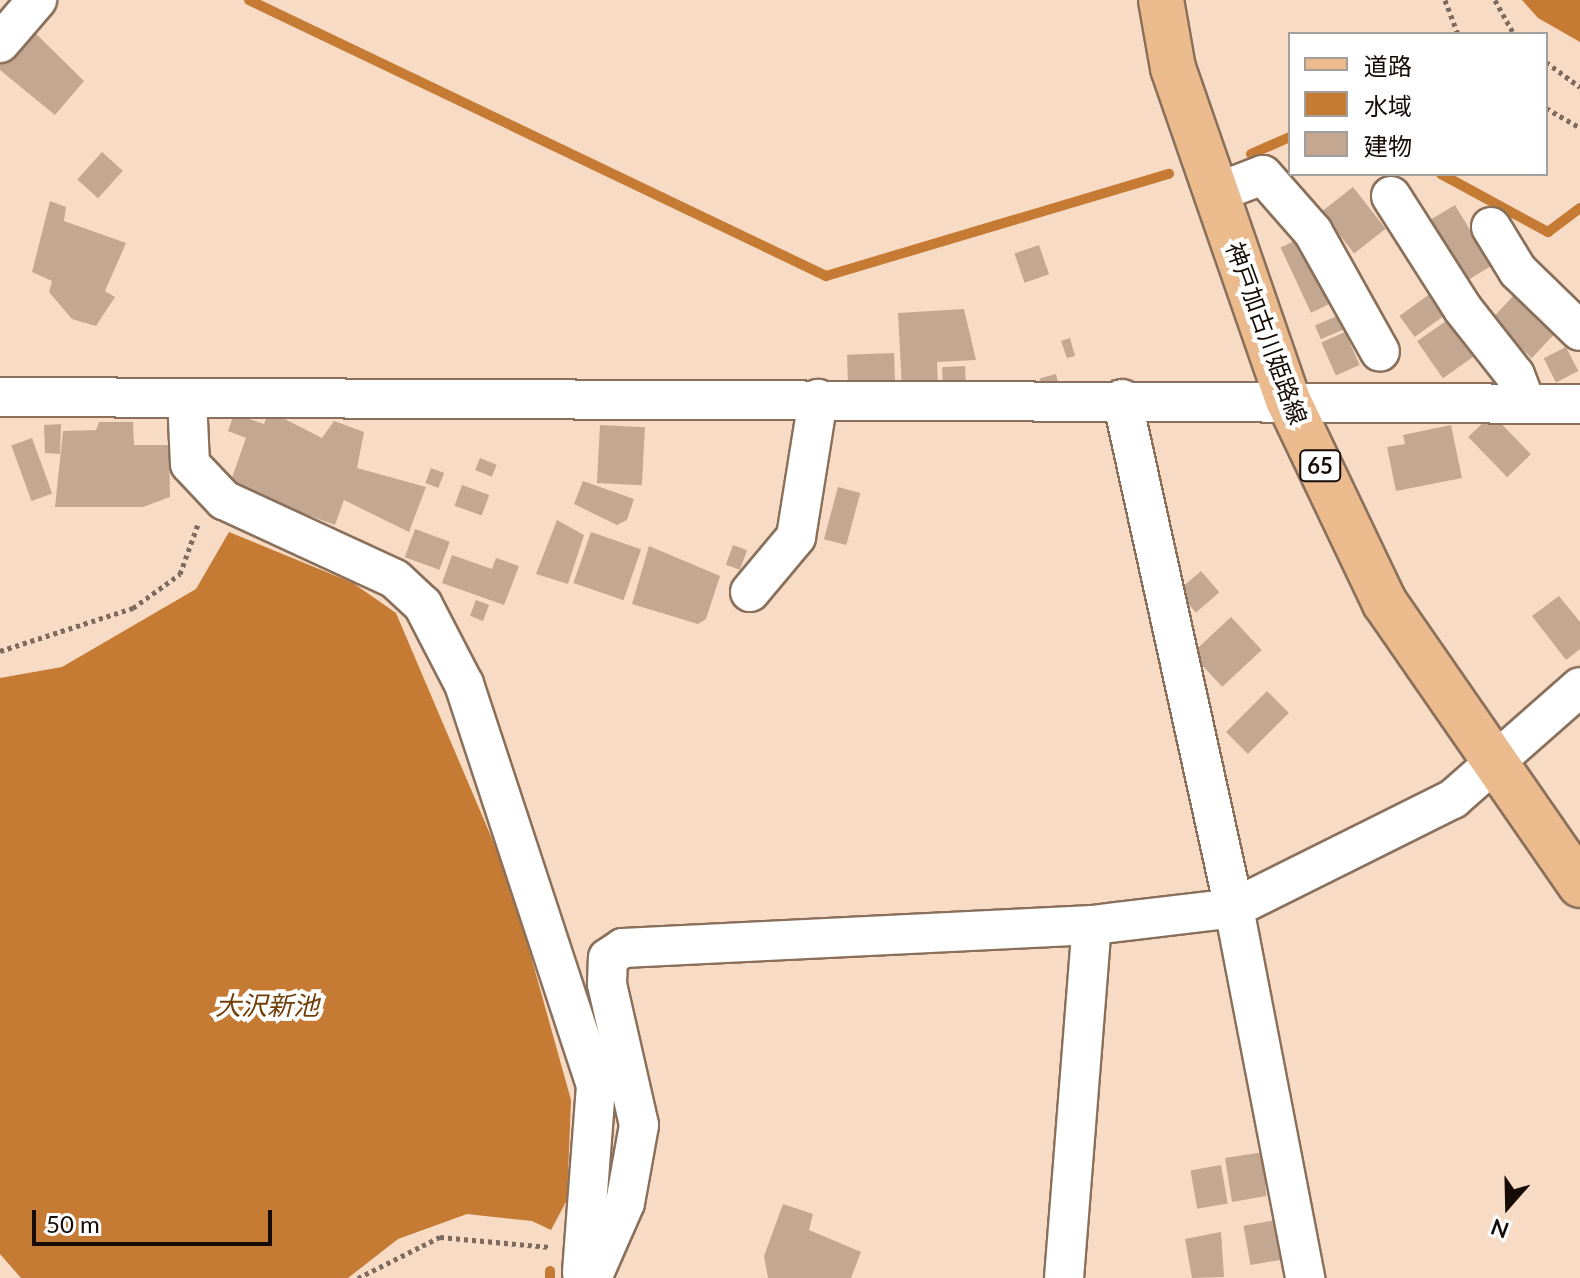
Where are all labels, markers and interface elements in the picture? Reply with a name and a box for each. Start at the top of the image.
legend [1288,32,1548,176]
text: 道路 [1364,51,1412,80]
text: 水域 [1364,91,1412,120]
text: 建物 [1364,131,1412,160]
street label: 神戸加古川姫路線 [1221,238,1313,428]
road number: 65 [1298,448,1342,484]
water label: 大沢新池 [215,990,319,1022]
north arrow [1468,1166,1548,1246]
scale bar [36,1194,276,1244]
text: 50 m [46,1209,100,1238]
text: N [1487,1213,1512,1245]

